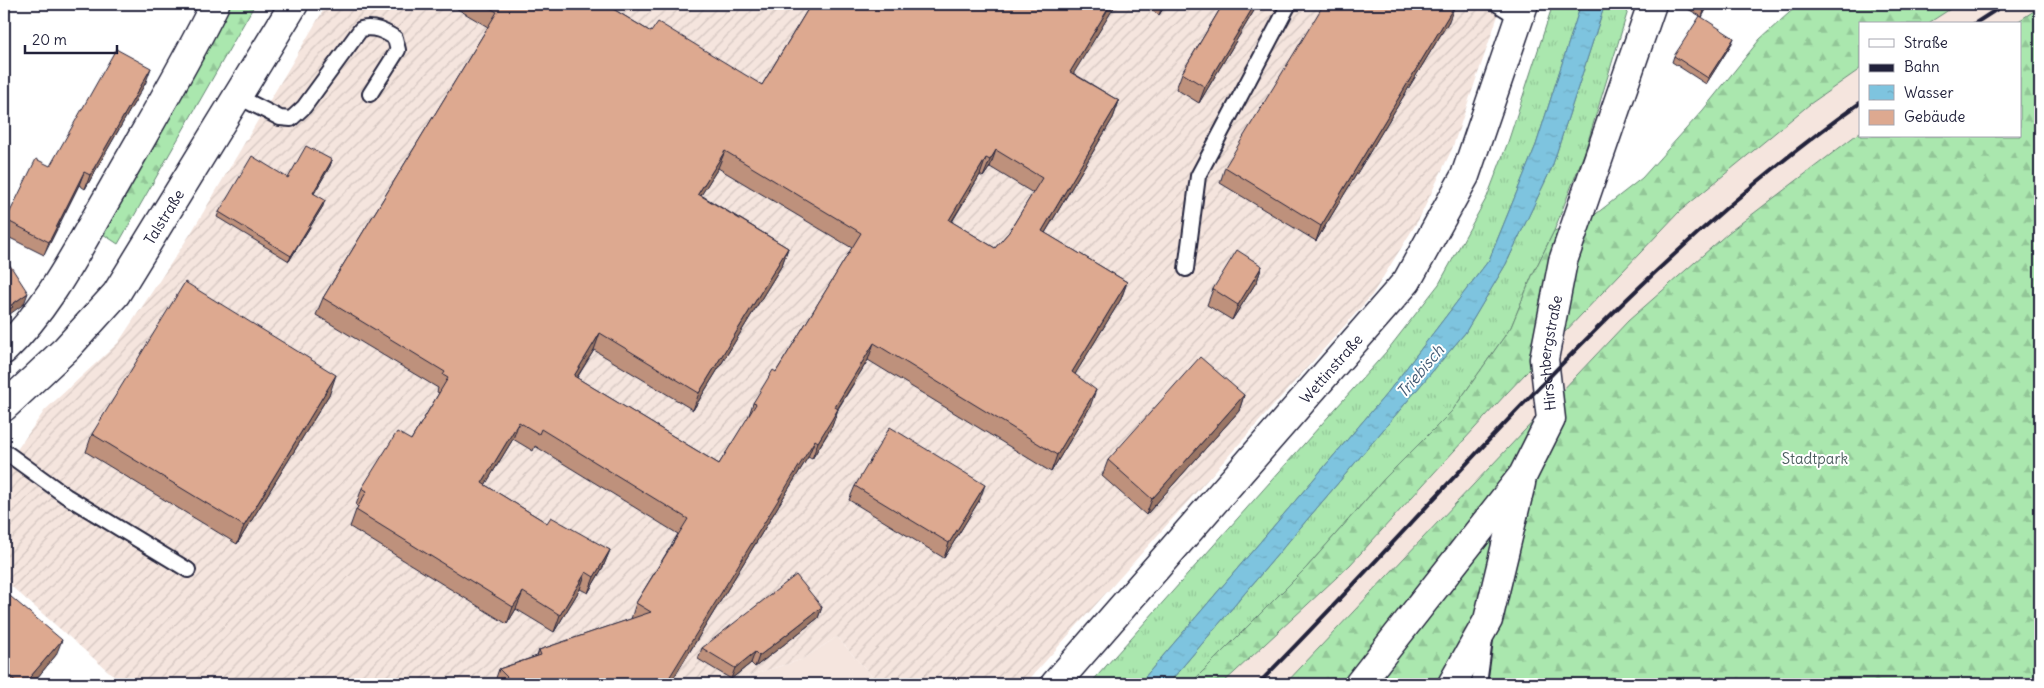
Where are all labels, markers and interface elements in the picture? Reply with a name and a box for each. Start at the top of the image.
scale bar [25,22,118,54]
legend [1859,22,2022,138]
text: 20 m [32,30,67,49]
text: Straße [1904,33,1948,52]
text: Bahn [1904,57,1940,76]
text: Wasser [1904,83,1954,102]
text: Gebäude [1904,107,1965,126]
street label: Talstraße [139,185,188,248]
street label: Hirschbergstraße [1535,294,1566,412]
street label: Wettinstraße [1295,330,1366,407]
water label: Triebisch [1392,340,1448,402]
park label: Stadtpark [1782,449,1849,468]

